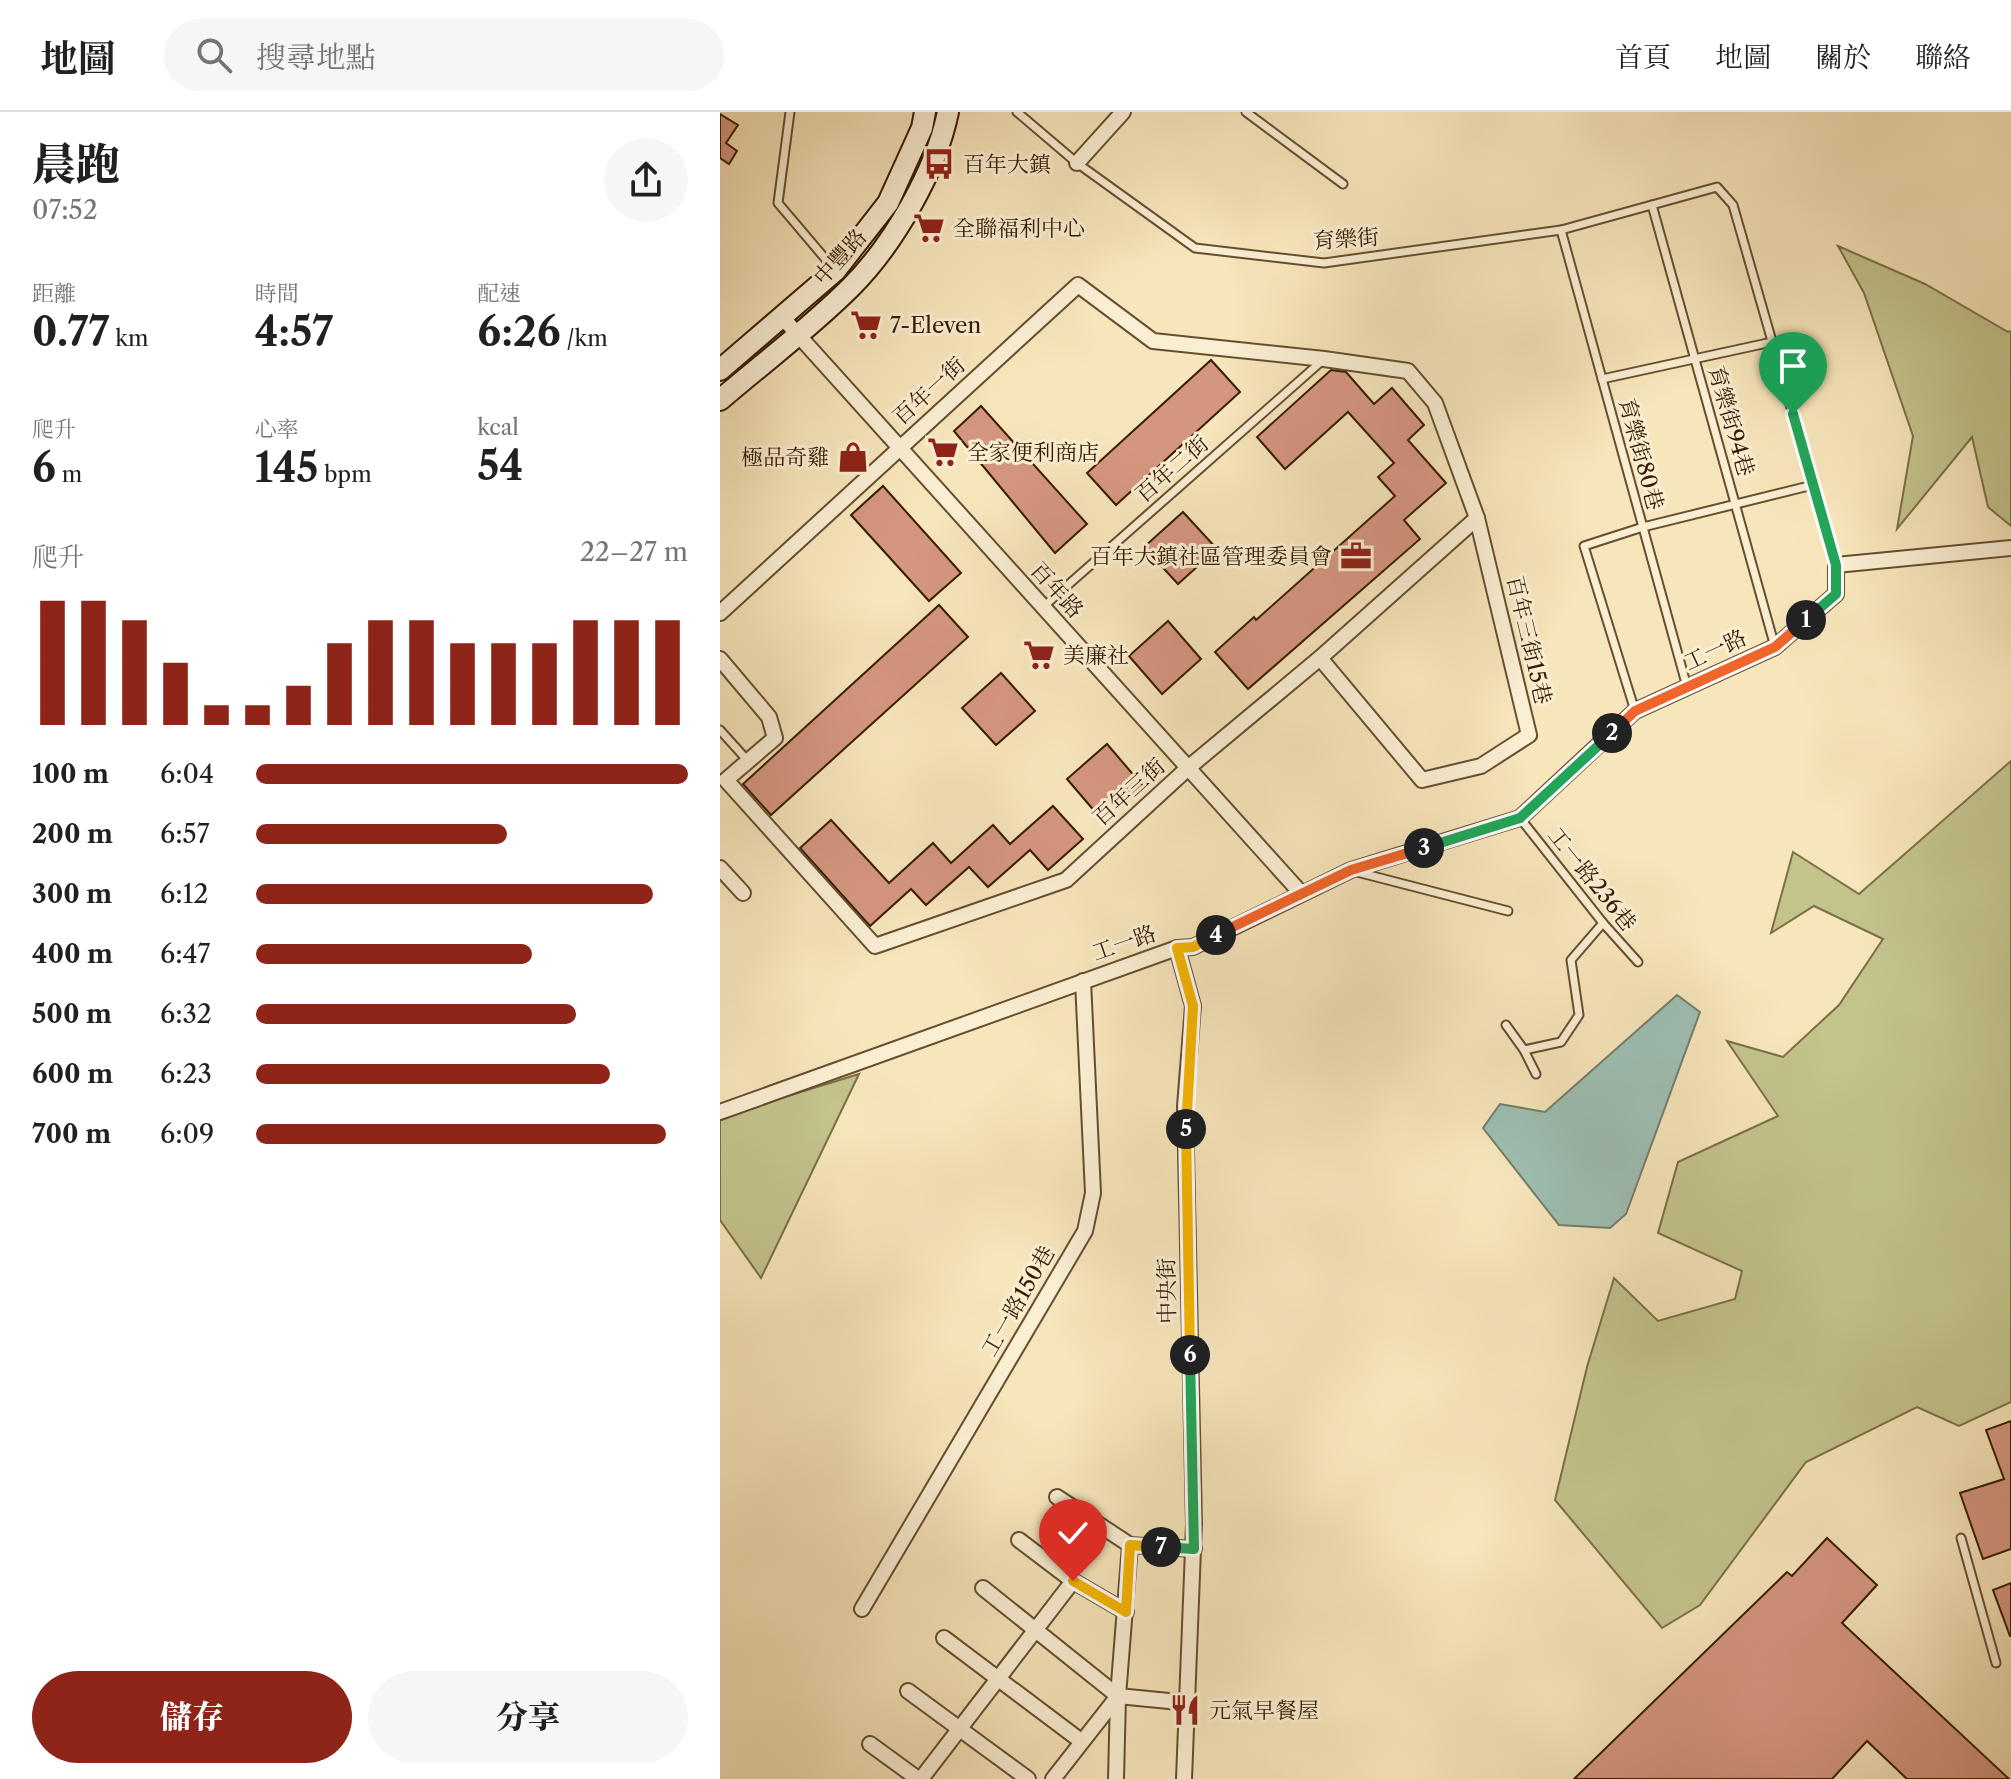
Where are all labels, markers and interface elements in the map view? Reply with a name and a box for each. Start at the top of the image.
search box [164,19,724,91]
icon: search [192,33,236,77]
text: 地圖 [40,35,116,82]
text: 搜尋地點 [256,39,376,76]
text: 首頁 [1615,40,1671,74]
text: 地圖 [1715,40,1771,74]
text: 關於 [1815,40,1871,74]
text: 聯絡 [1915,40,1971,74]
text: 晨跑 [32,137,120,191]
button: share [604,138,688,222]
bus stop icon: 百年大鎮 [922,147,956,181]
place label: 百年大鎮 [963,151,1051,178]
text: 07:52 [32,194,98,226]
supermarket icon: 全聯福利中心 [912,211,946,245]
place label: 全聯福利中心 [953,215,1085,242]
street label: 中豐路 [808,223,872,291]
street label: 育樂街 [1312,223,1380,255]
text: 距離 [32,280,76,307]
text: 時間 [255,280,299,307]
text: 配速 [477,280,521,307]
text: 0.77 [32,307,109,356]
text: 4:57 [255,307,333,356]
text: 6:26 [477,307,561,356]
supermarket icon: 7-Eleven [849,308,883,342]
place label: 7-Eleven [890,312,981,339]
text: km [109,325,148,352]
text: /km [561,325,608,352]
pin [1759,332,1827,414]
icon: arrive [1771,344,1815,388]
street label: 百年一街 [887,352,971,430]
street label: 育樂街94巷 [1702,363,1760,479]
street label: 育樂街80巷 [1613,395,1669,513]
text: kcal [477,414,519,441]
text: 爬升 [32,416,76,443]
text: 心率 [255,416,299,443]
street label: 百年二街 [1130,430,1214,508]
supermarket icon: 全家便利商店 [926,435,960,469]
place label: 全家便利商店 [967,439,1099,466]
shop icon: 極品奇雞 [836,440,870,474]
text: 54 [477,441,523,490]
text: 6 [32,443,56,492]
text: 145 [255,443,318,492]
place label: 極品奇雞 [741,444,829,471]
text: m [56,461,82,488]
text: bpm [318,461,372,488]
text: 22–27 m [580,536,688,568]
office icon: 百年大鎮社區管理委員會 [1339,539,1373,573]
text: 爬升 [32,541,84,573]
place label: 百年大鎮社區管理委員會 [1090,543,1332,570]
street label: 百年路 [1025,556,1089,624]
street label: 百年三街15巷 [1501,573,1557,707]
pin: 1 [1786,600,1826,640]
text: 1 [1801,606,1811,633]
street label: 工一路 [1679,624,1751,676]
supermarket icon: 美廉社 [1022,638,1056,672]
place label: 美廉社 [1063,642,1129,669]
pin: 2 [1592,713,1632,753]
text: 2 [1606,719,1619,746]
street label: 百年三街 [1087,753,1171,831]
text: 100 m [32,758,109,790]
text: 6:04 [160,758,214,790]
text: 200 m [32,818,113,850]
text: 6:57 [160,818,209,850]
street label: 工一路236巷 [1542,822,1642,936]
pin: 3 [1404,828,1444,868]
text: 3 [1418,834,1430,861]
text: 300 m [32,878,112,910]
text: 6:12 [160,878,208,910]
pin: 4 [1196,915,1236,955]
street label: 工一路 [1088,919,1160,967]
text: 4 [1209,921,1223,948]
text: 400 m [32,938,113,970]
text: 6:47 [160,938,210,970]
text: 500 m [32,998,112,1030]
text: 6:32 [160,998,212,1030]
text: 600 m [32,1058,113,1090]
text: 6:23 [160,1058,212,1090]
pin: 5 [1166,1109,1206,1149]
text: 5 [1180,1115,1192,1142]
text: 700 m [32,1118,111,1150]
text: 6:09 [160,1118,214,1150]
street label: 工一路150巷 [976,1241,1060,1361]
street label: 中央街 [1153,1258,1181,1324]
pin: 6 [1170,1335,1210,1375]
text: 6 [1183,1341,1197,1368]
pin [1039,1499,1107,1581]
icon: check [1051,1511,1095,1555]
pin: 7 [1141,1527,1181,1567]
text: 7 [1155,1533,1167,1560]
button: 儲存 [32,1671,352,1763]
button: 分享 [368,1671,688,1763]
restaurant icon: 元氣早餐屋 [1168,1693,1202,1727]
place label: 元氣早餐屋 [1209,1697,1319,1724]

